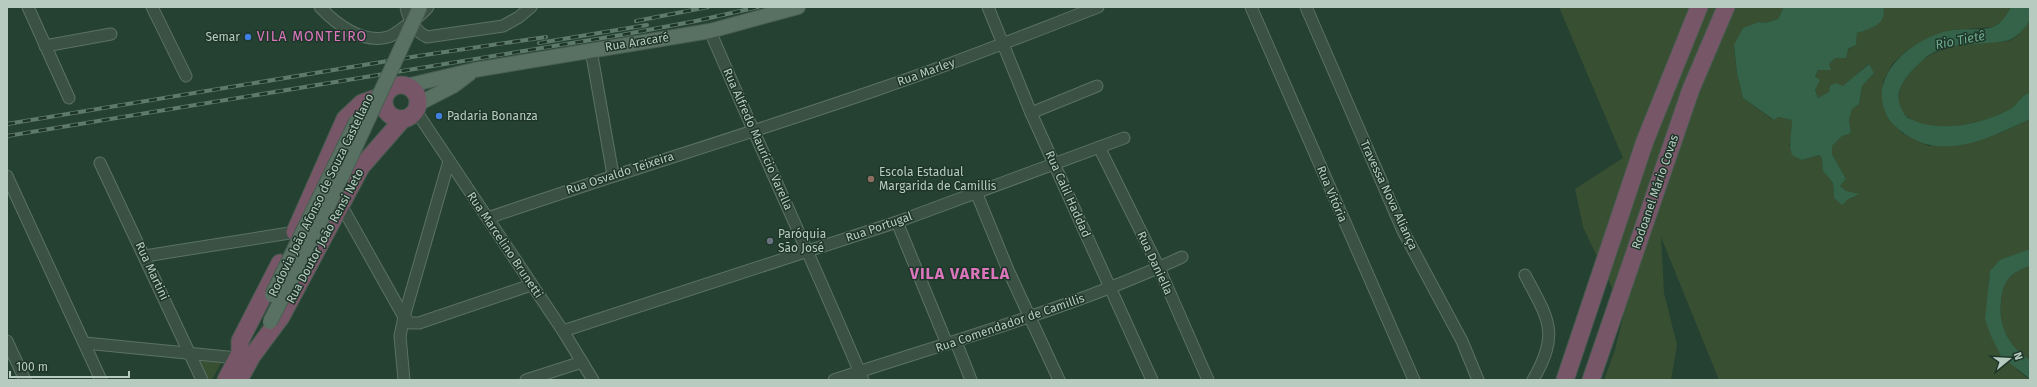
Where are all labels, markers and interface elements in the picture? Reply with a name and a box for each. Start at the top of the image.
district label: VILA MONTEIRO [257,28,367,45]
water label: Rio Tietê [1934,28,1986,52]
place label: Semar [205,30,240,44]
street label: Rua Aracaré [604,30,670,54]
marker: Semar [243,32,253,42]
street label: Rua Marley [895,55,957,89]
street label: Rua Alfredo Maurício Varella [720,66,796,212]
street label: Rodovia João Afonso de Souza Castellano [266,91,376,299]
place label: Padaria Bonanza [447,109,538,123]
marker: Padaria Bonanza [434,111,444,121]
street label: Rodoanel Mário Covas [1629,133,1681,251]
street label: Travessa Nova Aliança [1357,138,1421,252]
street label: Rua Osvaldo Teixeira [564,149,676,197]
street label: Rua Calil Haddad [1043,149,1093,239]
street label: Rua Vitória [1314,164,1350,224]
place label: Escola Estadual Margarida de Camillis [879,165,997,193]
street label: Rua Doutor João Rensi Neto [283,166,367,306]
marker: Escola Estadual Margarida de Camillis [866,174,876,184]
street label: Rua Marcelino Brunetti [464,189,546,301]
street label: Rua Portugal [844,209,915,245]
place label: Paróquia São José [778,227,826,255]
street label: Rua Daniella [1134,229,1176,297]
marker: Paróquia São José [765,236,775,246]
street label: Rua Martini [132,240,172,302]
district label: VILA VARELA [909,264,1010,283]
street label: Rua Comendador de Camillis [934,291,1087,355]
north arrow [1989,339,2029,379]
text: N [2011,351,2025,362]
scale bar [10,353,129,379]
text: 100 m [16,360,48,374]

